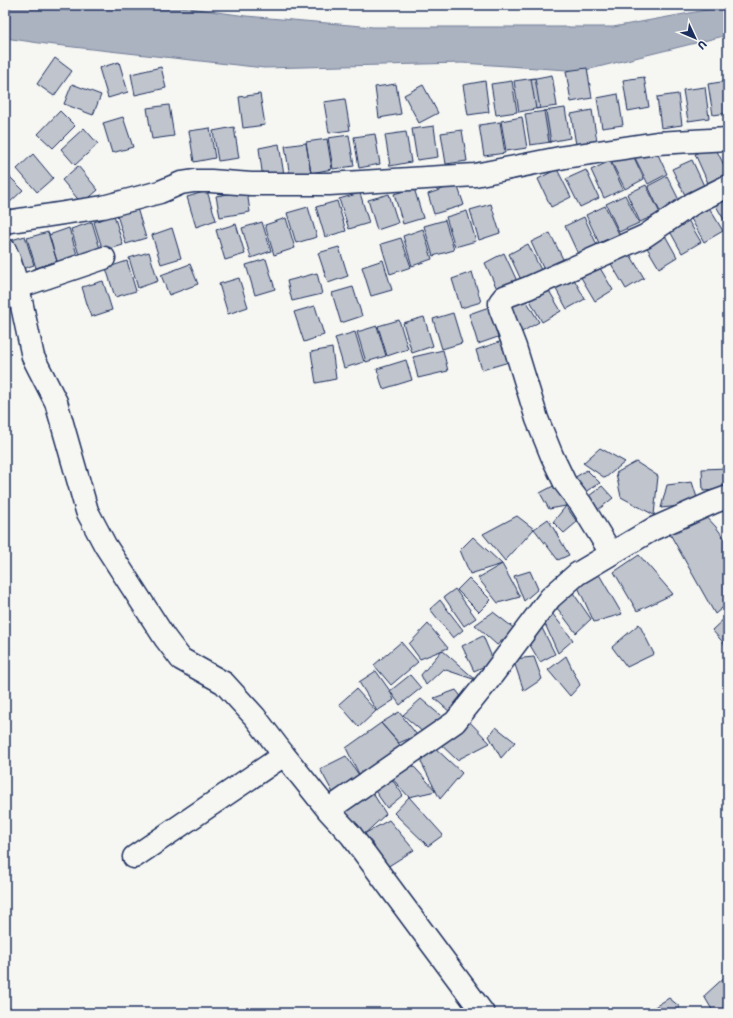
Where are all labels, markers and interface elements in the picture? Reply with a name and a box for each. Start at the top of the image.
north arrow [675,18,715,58]
text: U [694,37,710,53]

